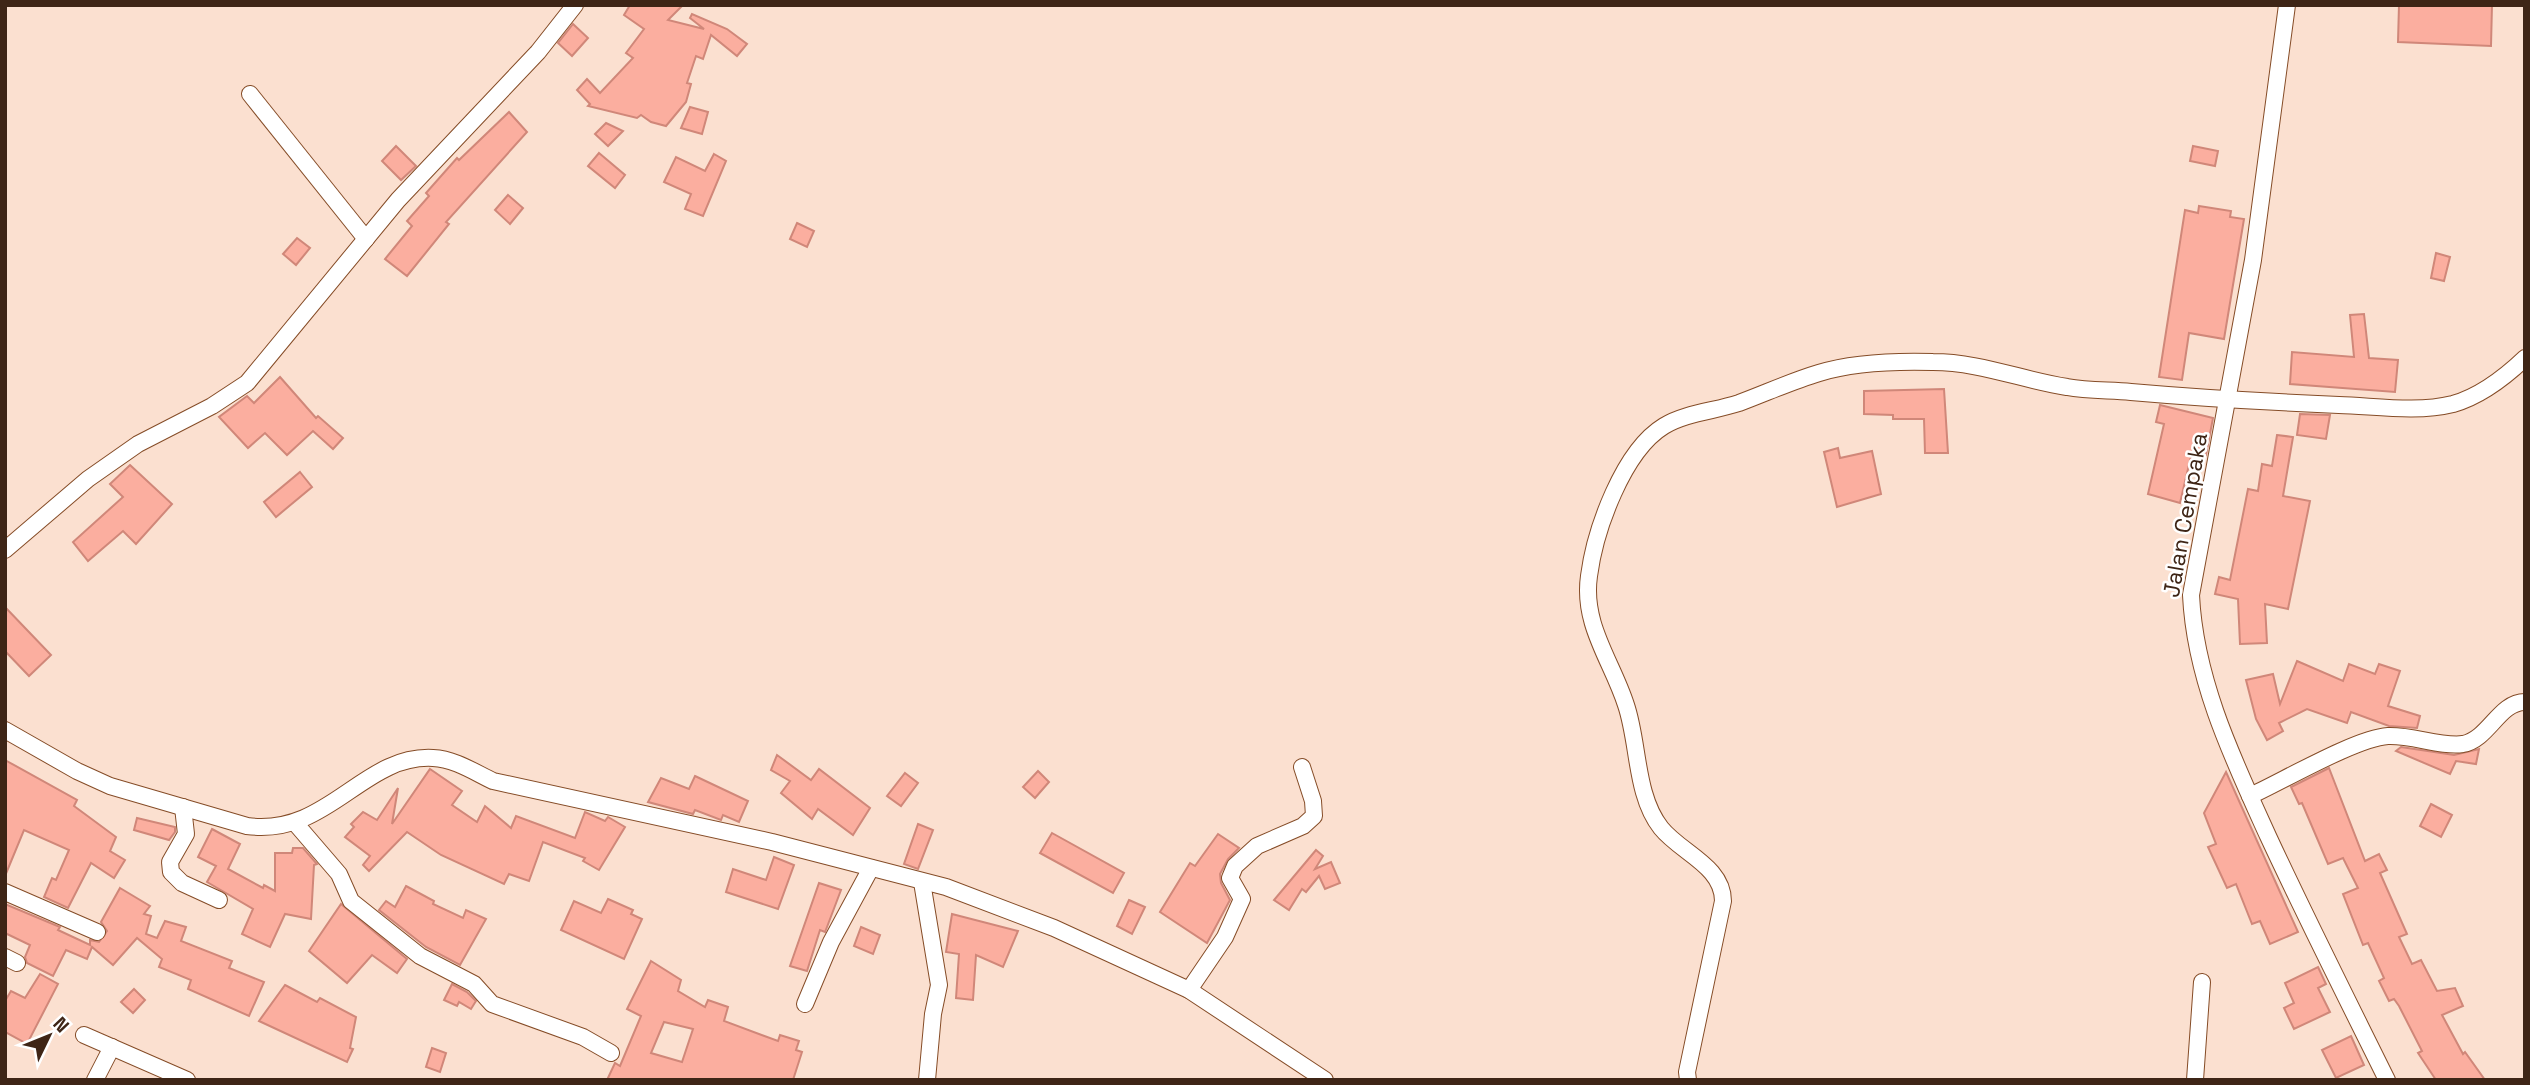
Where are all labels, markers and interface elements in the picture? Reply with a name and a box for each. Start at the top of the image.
street label: Jalan Cempaka [2156,430,2214,600]
north arrow [14,1001,84,1071]
text: N [48,1012,75,1038]

